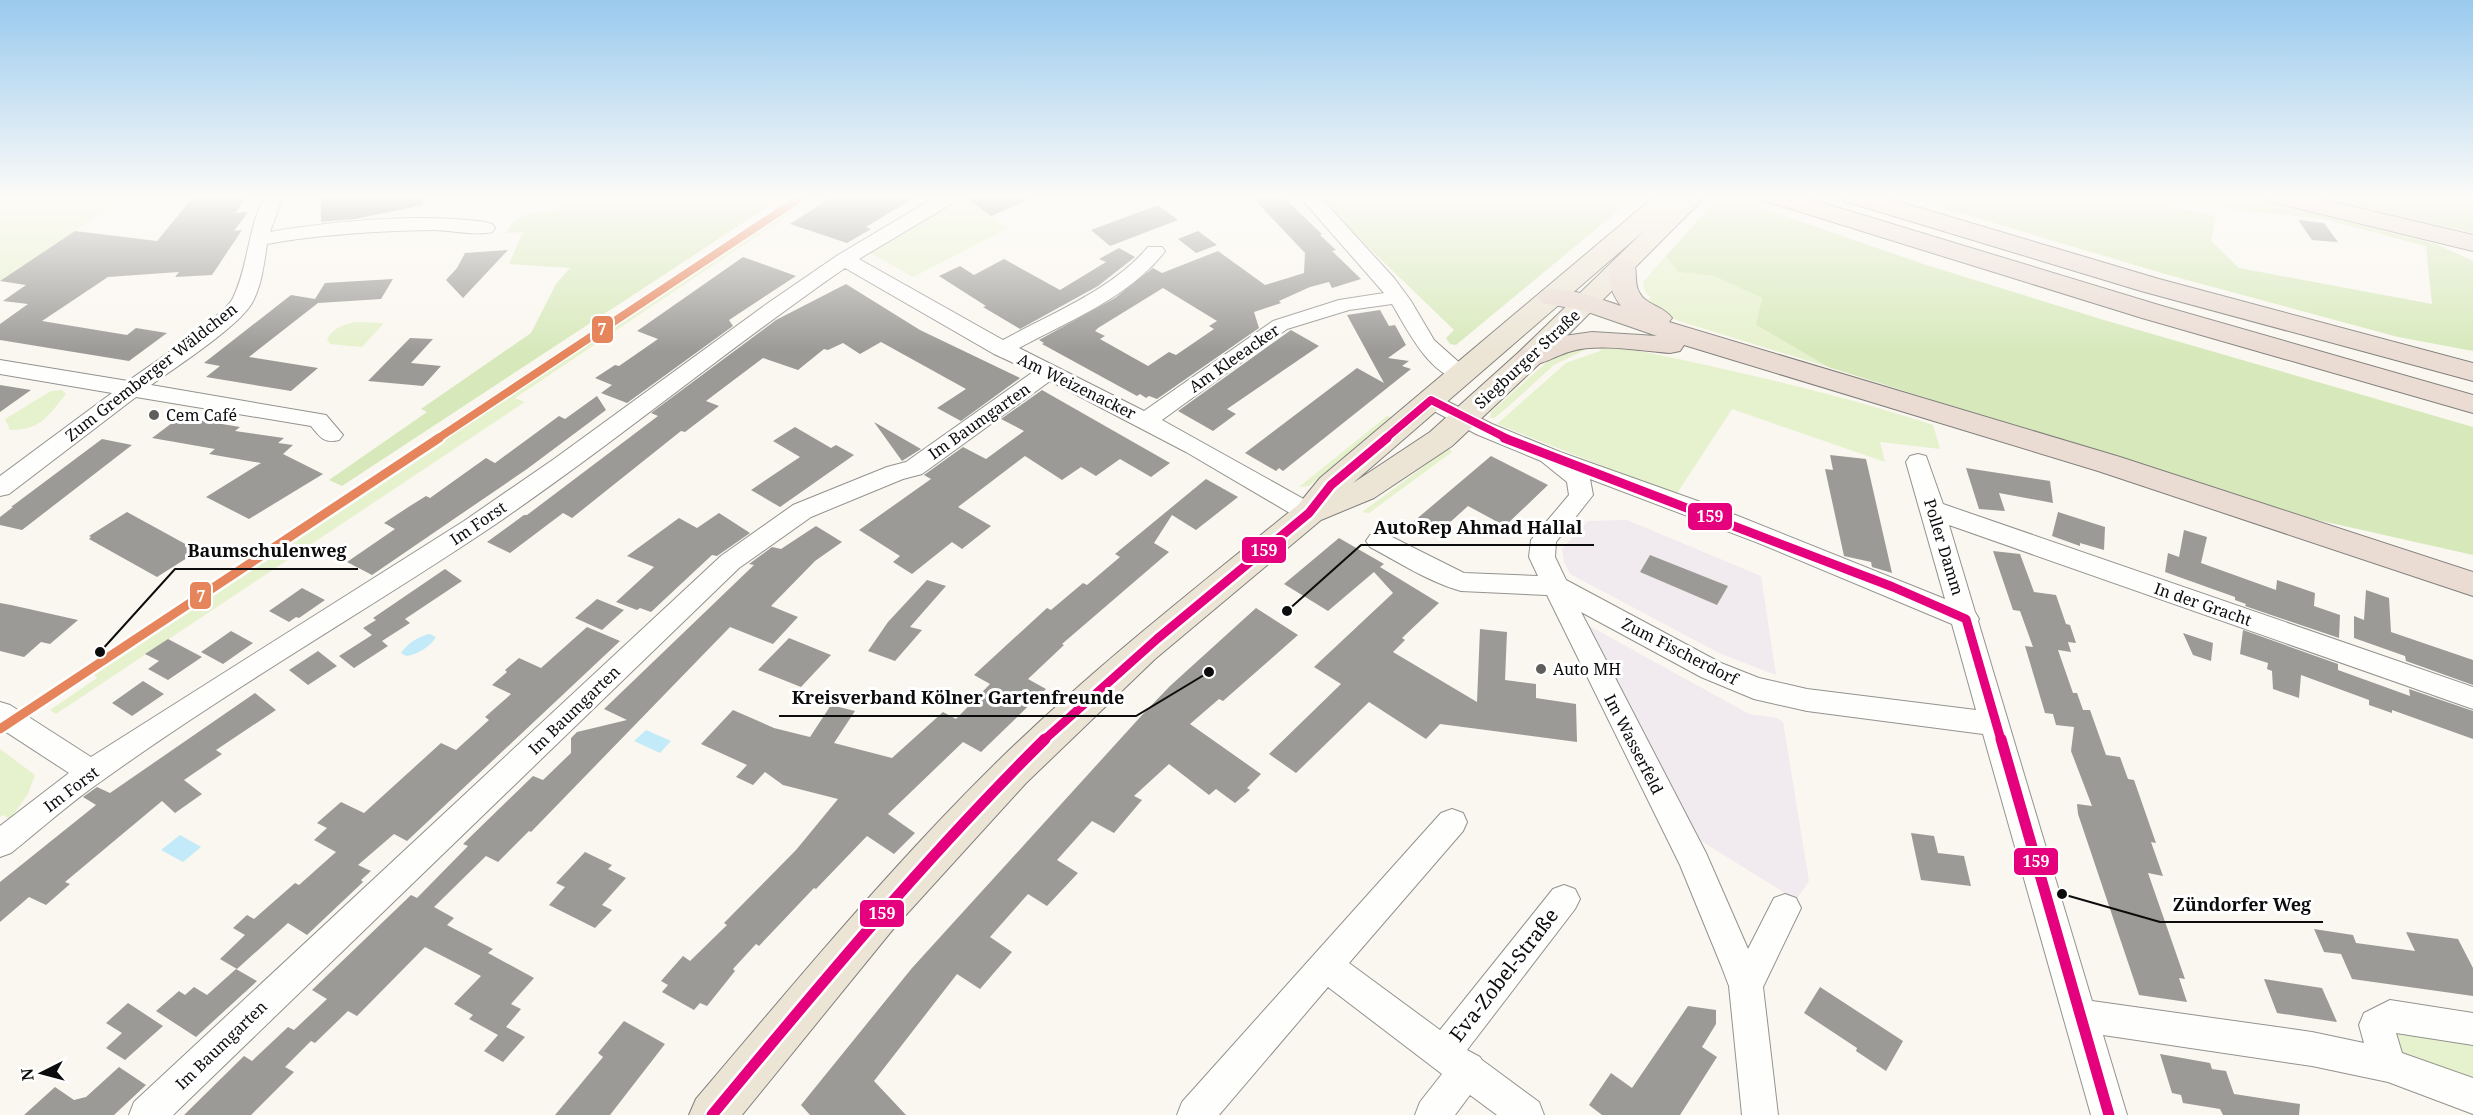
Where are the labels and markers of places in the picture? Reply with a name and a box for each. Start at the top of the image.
place label: Cem Café [166,404,237,426]
marker: Cem Café [147,408,161,422]
callout: AutoRep Ahmad Hallal [1361,509,1594,545]
callout: Baumschulenweg [175,533,358,569]
place label: Auto MH [1553,658,1621,680]
marker: Auto MH [1534,662,1548,676]
callout: Kreisverband Kölner Gartenfreunde [779,680,1136,716]
callout: Zündorfer Weg [2160,886,2323,922]

